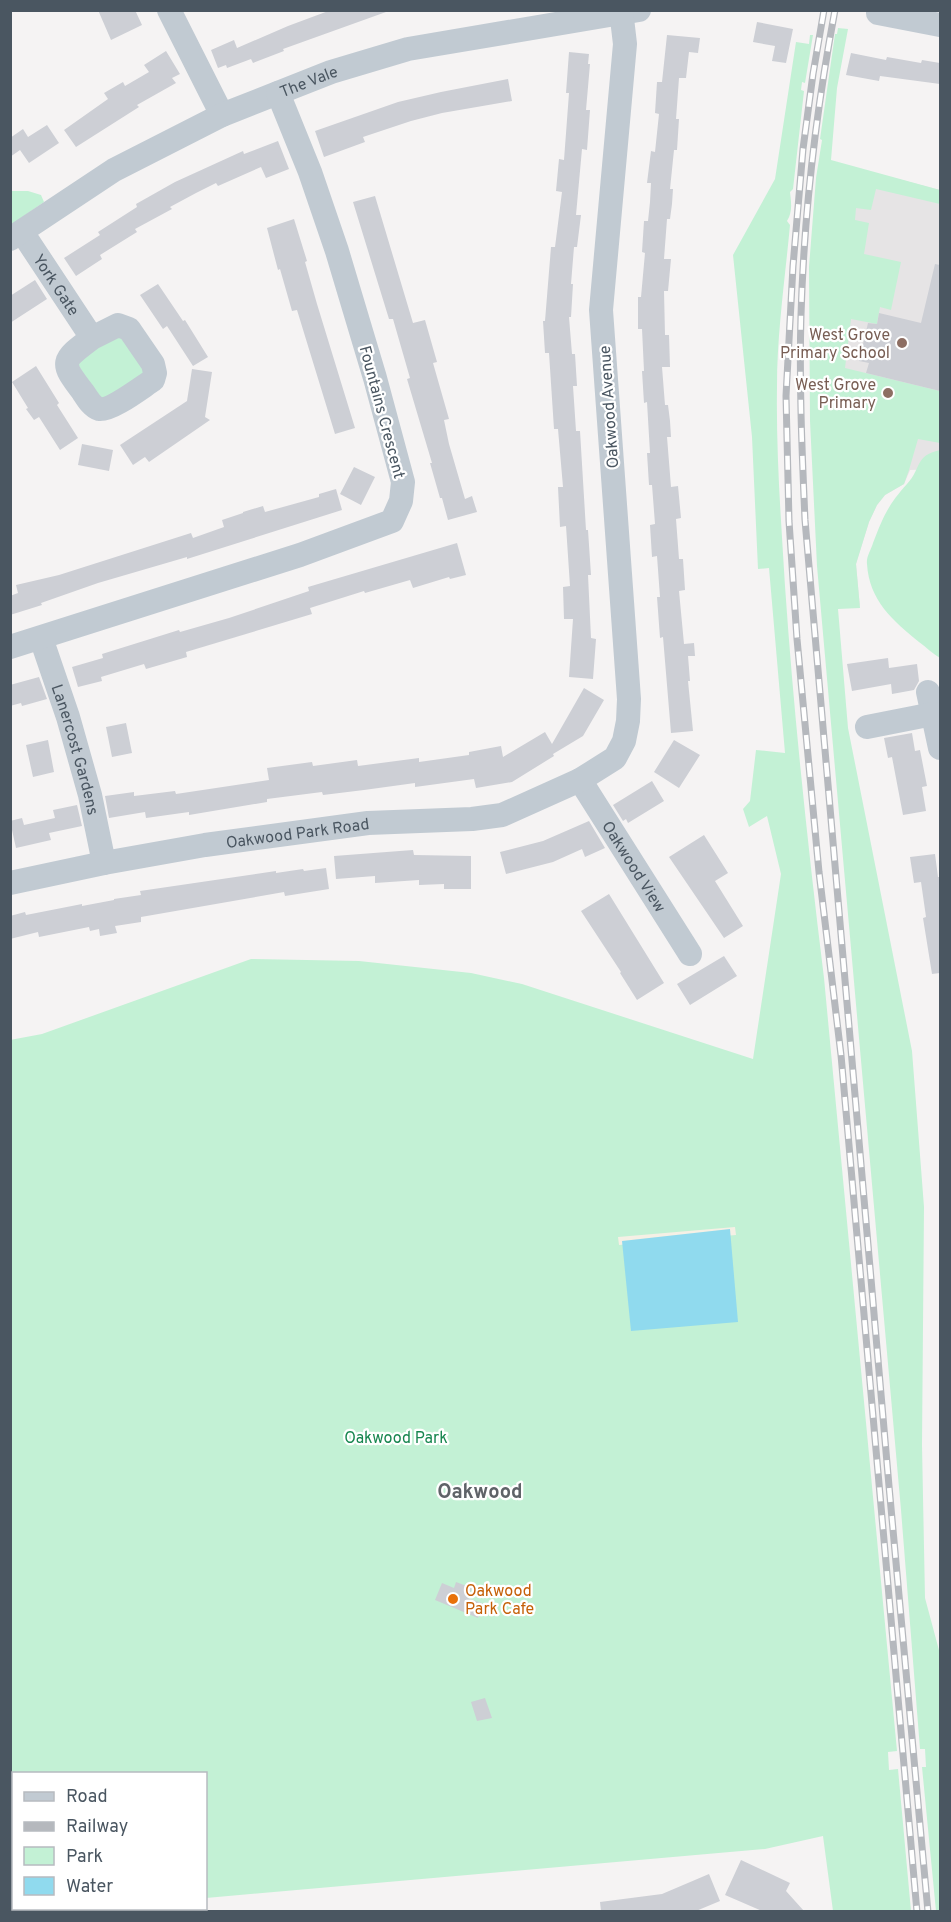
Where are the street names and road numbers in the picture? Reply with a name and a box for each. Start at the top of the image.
street label: The Vale [277,63,340,103]
street label: York Gate [27,251,83,320]
street label: Fountains Crescent [354,344,408,481]
street label: Oakwood Avenue [596,345,624,469]
street label: Lanercost Gardens [46,682,102,817]
street label: Oakwood Park Road [225,815,371,854]
street label: Oakwood View [596,818,669,917]

